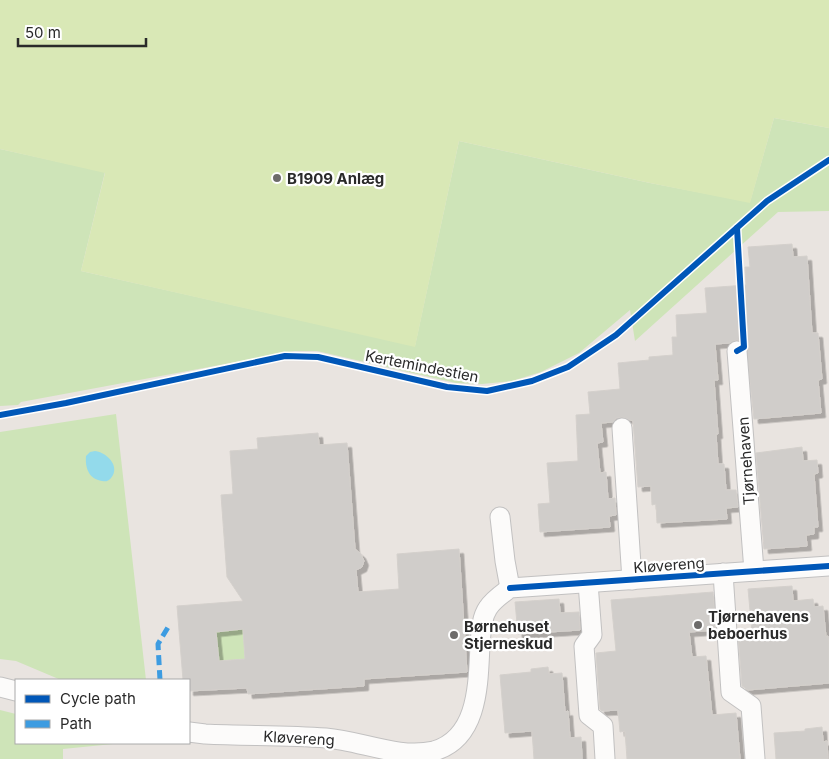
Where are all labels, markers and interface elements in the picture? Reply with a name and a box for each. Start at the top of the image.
scale bar [18,15,145,47]
text: 50 m [25,23,61,42]
place label: B1909 Anlæg [287,169,384,188]
marker: B1909 Anlæg [271,172,283,184]
street label: Kertemindestien [364,346,480,386]
street label: Tjørnehaven [733,416,759,506]
street label: Kløvereng [633,553,705,577]
place label: Tjørnehavens beboerhus [708,607,809,643]
place label: Børnehuset Stjerneskud [464,617,553,653]
marker: Tjørnehavens beboerhus [692,619,704,631]
marker: Børnehuset Stjerneskud [448,629,460,641]
legend [15,679,190,744]
text: Cycle path [60,689,136,708]
text: Path [60,714,92,733]
street label: Kløvereng [263,727,335,749]

